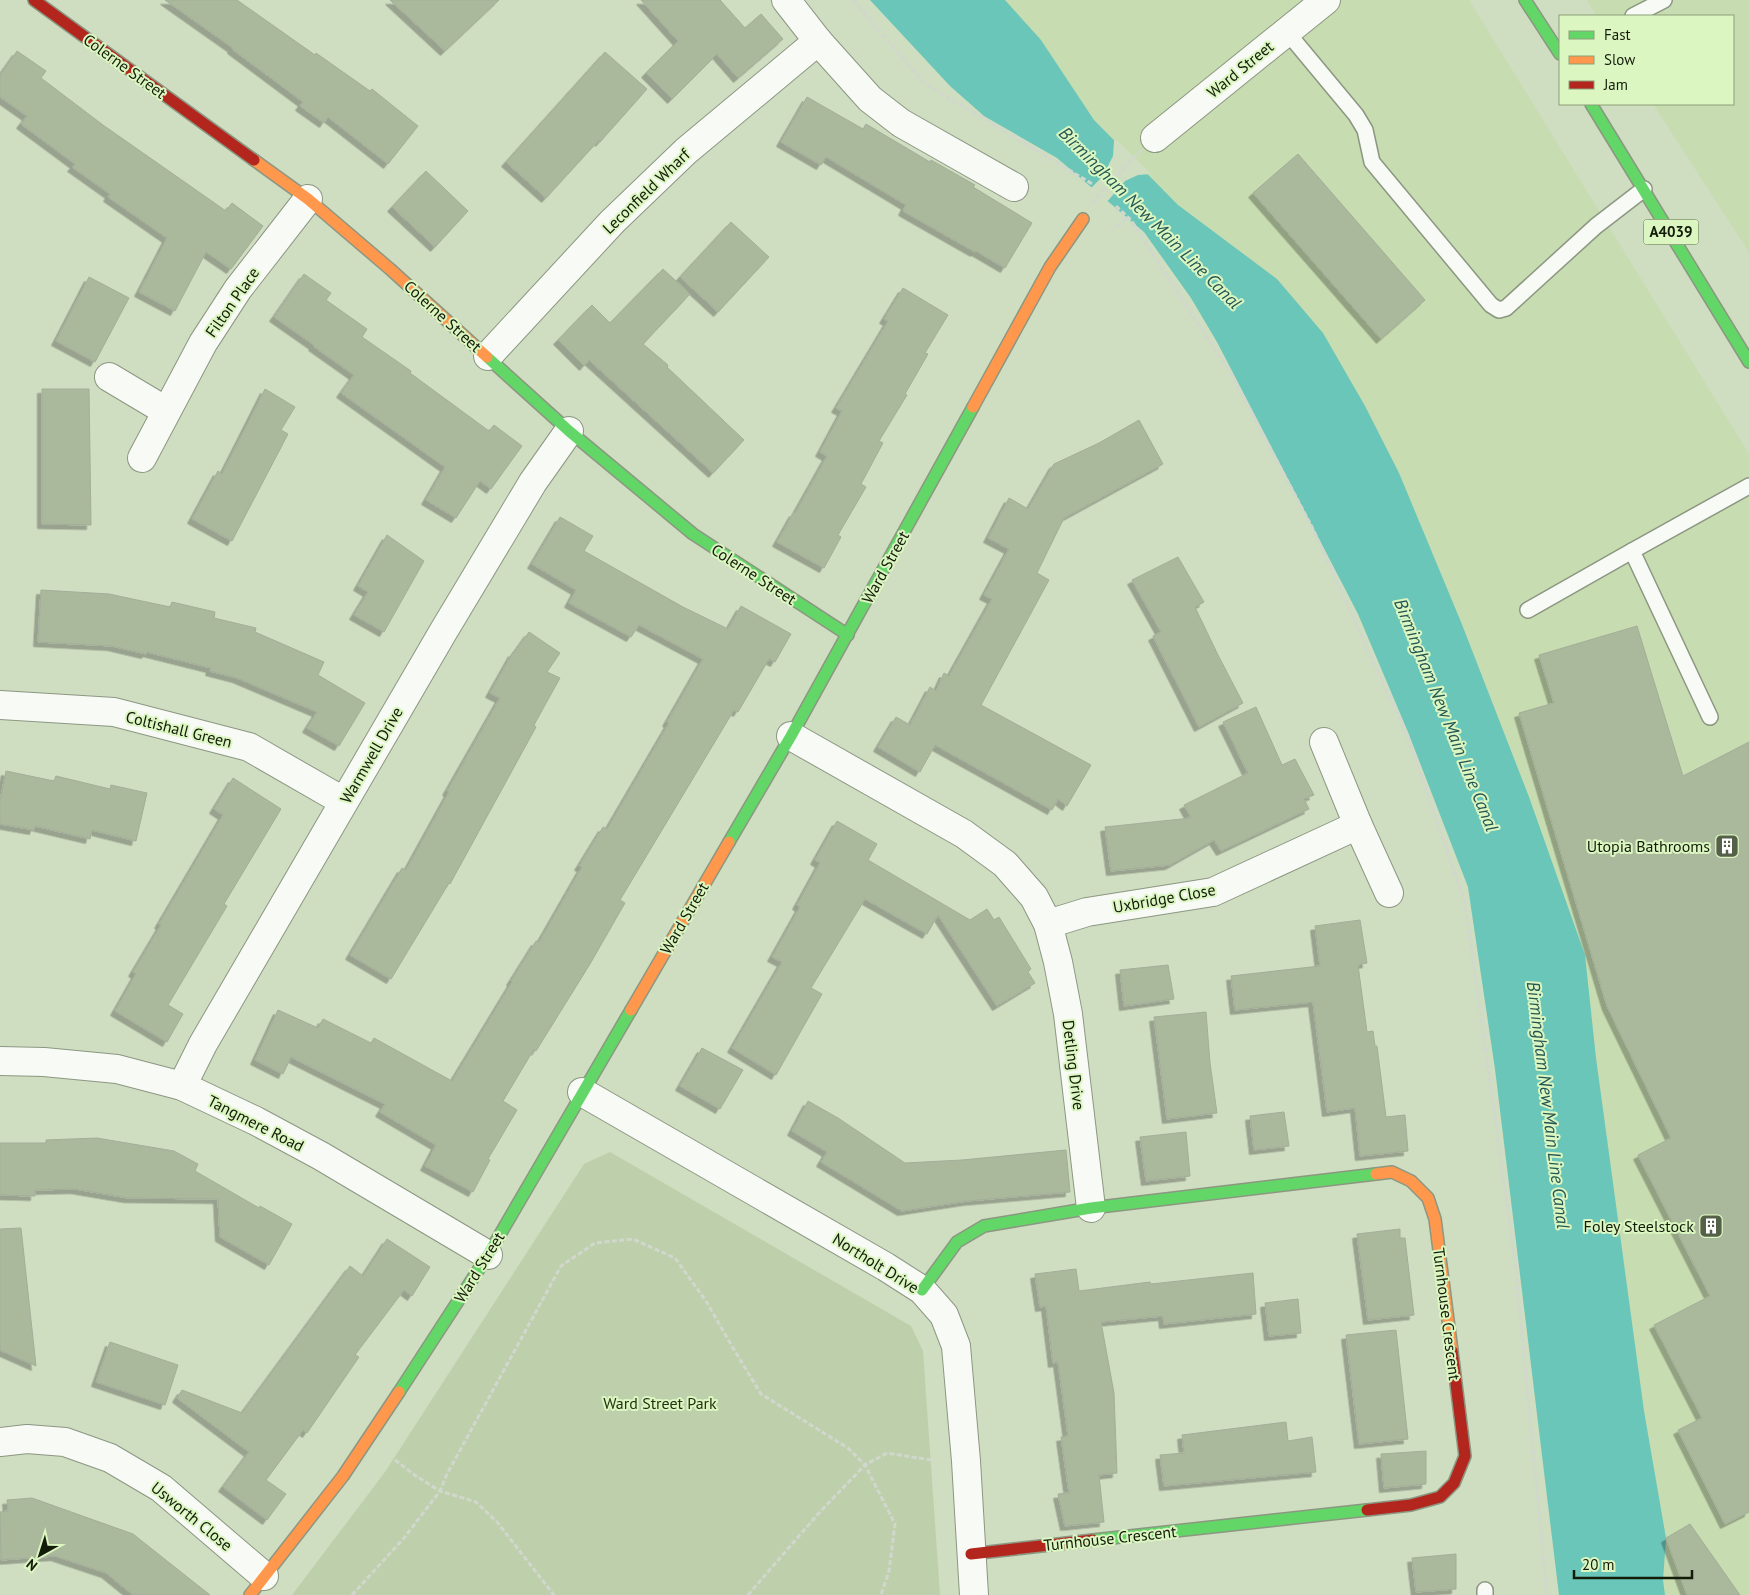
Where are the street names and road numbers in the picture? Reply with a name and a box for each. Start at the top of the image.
street label: Colerne Street [80,29,171,103]
street label: Ward Street [1203,36,1278,102]
street label: Leconfield Wharf [598,144,695,238]
road number: A4039 [1644,220,1698,244]
street label: Filton Place [201,263,263,341]
street label: Colerne Street [400,276,486,356]
street label: Ward Street [857,527,913,607]
street label: Colerne Street [708,539,801,609]
street label: Warmwell Drive [335,703,407,807]
street label: Coltishall Green [124,706,234,752]
street label: Ward Street [655,878,713,958]
street label: Uxbridge Close [1111,879,1217,917]
street label: Detling Drive [1059,1019,1089,1111]
street label: Tangmere Road [205,1090,307,1156]
street label: Ward Street [449,1227,509,1306]
street label: Northolt Drive [829,1228,923,1298]
street label: Turnhouse Crescent [1429,1247,1465,1382]
street label: Usworth Close [147,1477,237,1555]
street label: Turnhouse Crescent [1043,1521,1178,1555]

